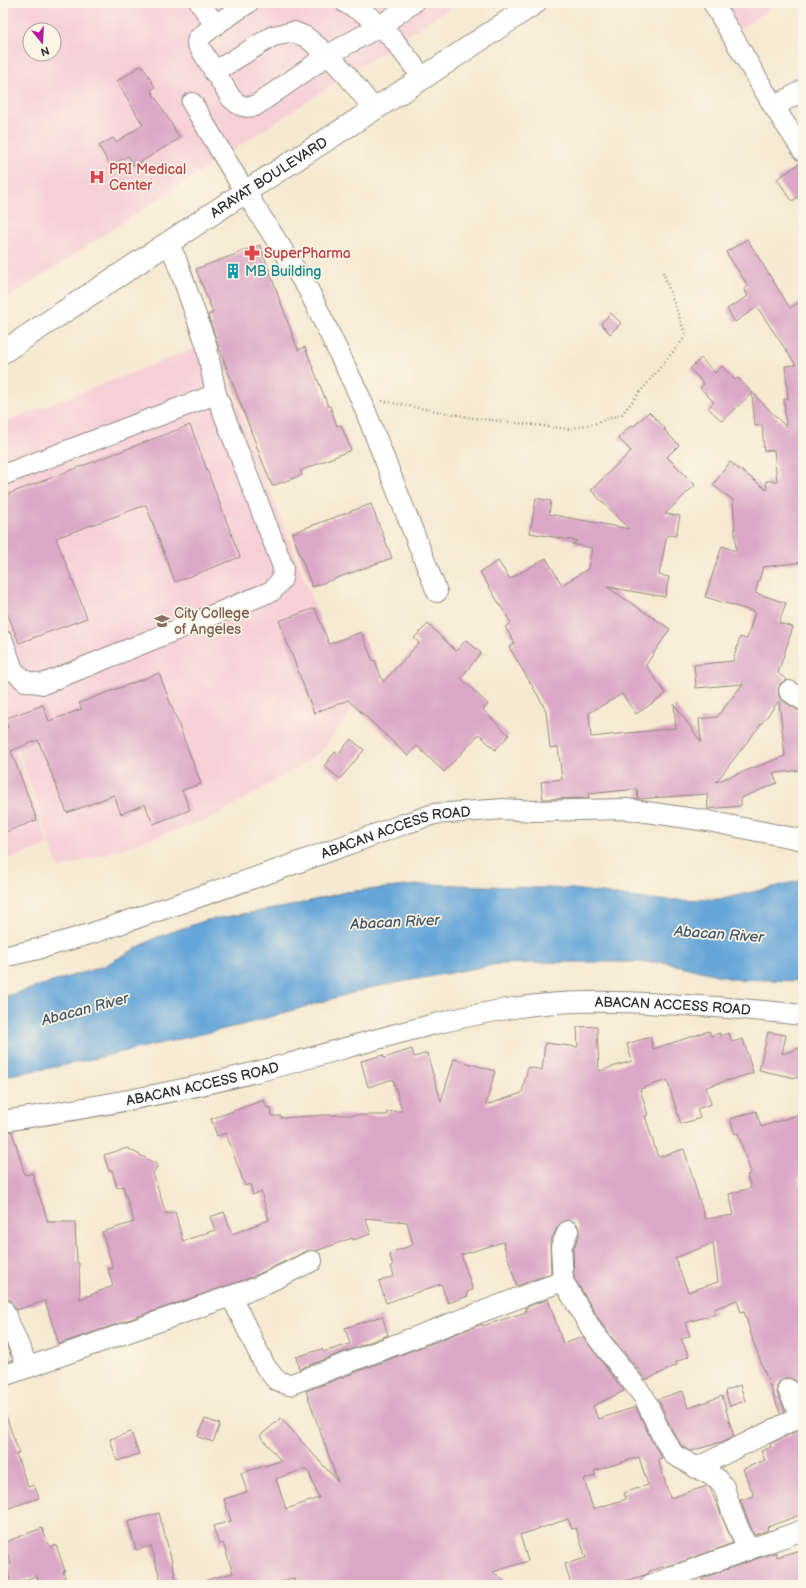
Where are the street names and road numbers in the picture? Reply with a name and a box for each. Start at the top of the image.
street label: ARAYAT BOULEVARD [207,134,331,222]
street label: ABACAN ACCESS ROAD [319,803,471,862]
street label: ABACAN ACCESS ROAD [595,994,752,1019]
street label: ABACAN ACCESS ROAD [125,1059,281,1109]

